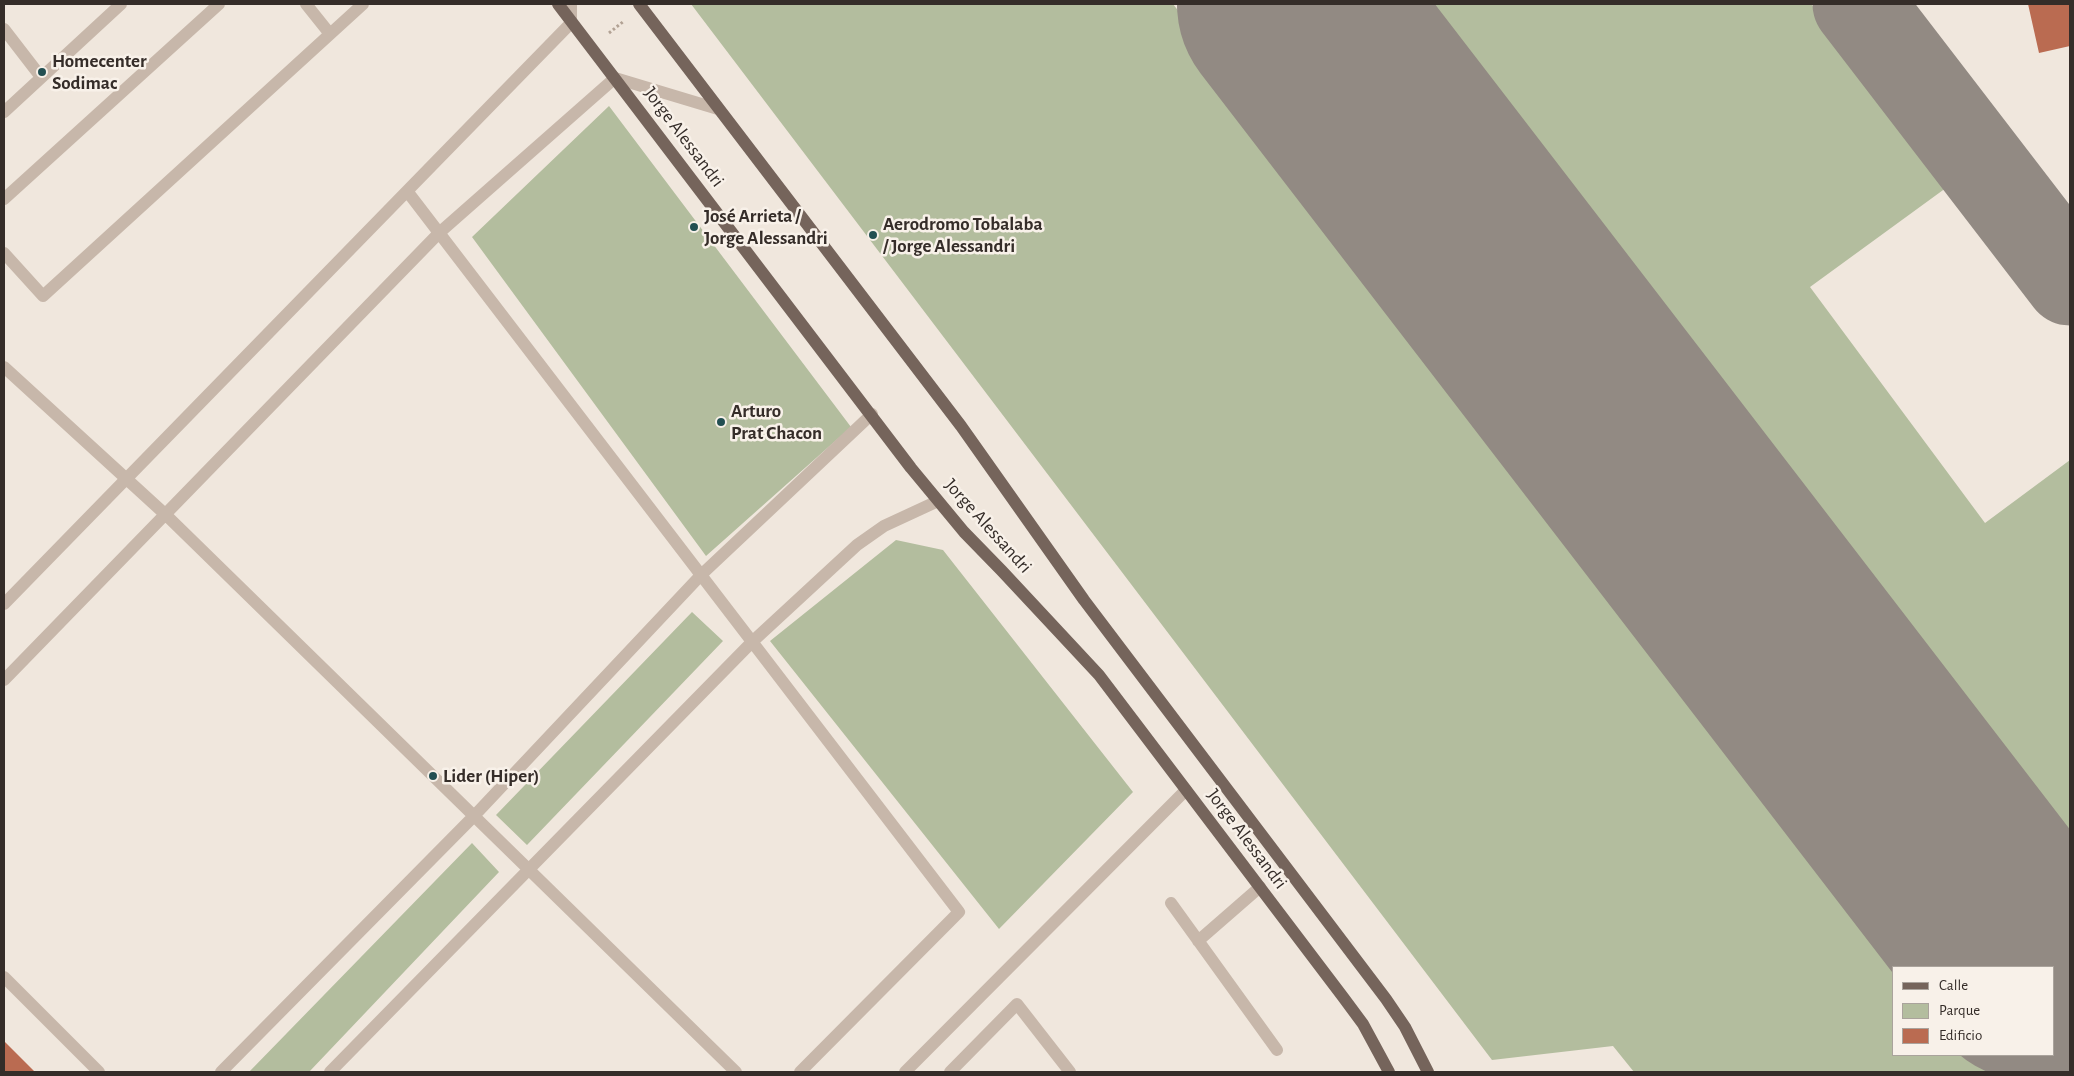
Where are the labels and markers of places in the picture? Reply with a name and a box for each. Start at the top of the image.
place label: Homecenter Sodimac [52,50,147,94]
marker: Homecenter Sodimac [36,66,48,78]
place label: José Arrieta / Jorge Alessandri [704,205,828,249]
place label: Aerodromo Tobalaba / Jorge Alessandri [883,213,1043,257]
marker: José Arrieta / Jorge Alessandri [688,221,700,233]
marker: Aerodromo Tobalaba / Jorge Alessandri [867,229,879,241]
place label: Arturo Prat Chacon [731,400,822,444]
marker: Arturo Prat Chacon [715,416,727,428]
place label: Lider (Hiper) [443,765,539,787]
marker: Lider (Hiper) [427,770,439,782]

